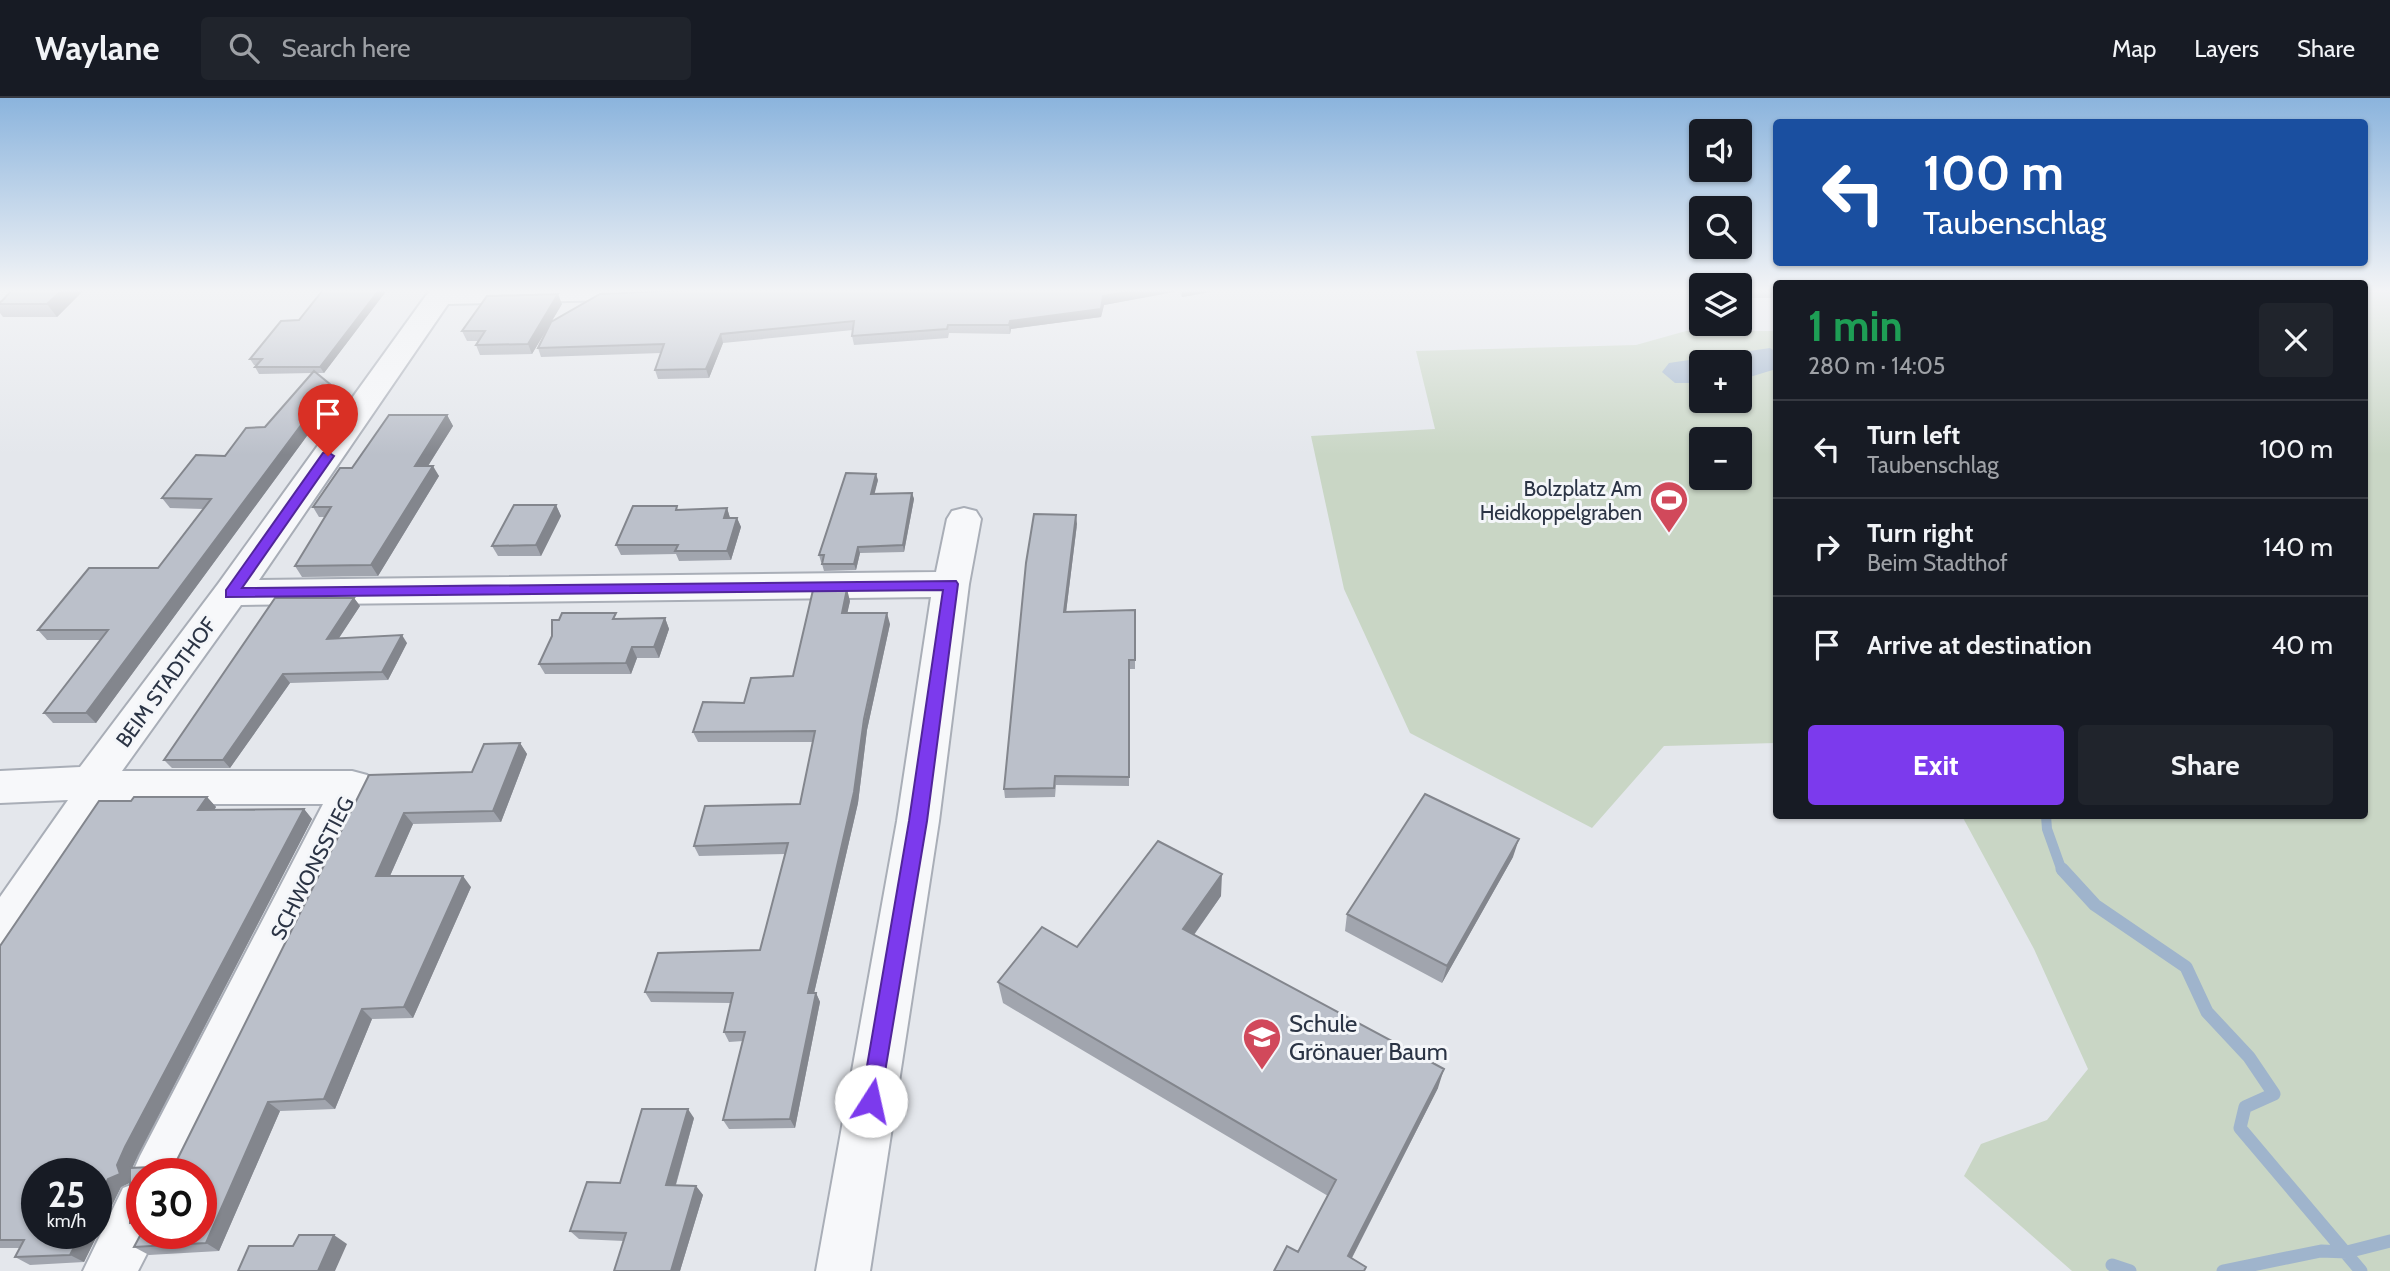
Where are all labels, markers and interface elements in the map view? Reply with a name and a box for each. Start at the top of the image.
search box [201,17,691,80]
text: Waylane [35,28,159,68]
icon: search [225,29,263,67]
text: Search here [281,32,411,64]
text: Map [2112,34,2156,63]
text: Layers [2194,34,2259,63]
text: Share [2297,34,2355,63]
map controls [1689,119,1752,490]
button: sound [1689,119,1752,182]
text: 100 m [1923,143,2064,202]
icon: left [1808,147,1899,238]
button: search [1689,196,1752,259]
text: Taubenschlag [1923,203,2106,242]
button: layers [1689,273,1752,336]
text: 1 min [1808,300,1903,352]
button: close [2259,303,2333,377]
button: + [1689,350,1752,413]
text: 280 m · 14:05 [1808,352,1945,380]
pin [298,384,358,456]
icon: arrive [309,395,347,433]
text: Turn left [1867,419,1960,451]
button: − [1689,427,1752,490]
icon: left [1808,430,1846,468]
text: 100 m [2260,433,2333,465]
text: Taubenschlag [1867,451,1999,479]
place label: Bolzplatz Am Heidkoppelgraben [1480,476,1642,525]
sports icon: Bolzplatz Am Heidkoppelgraben [1648,479,1690,534]
text: Turn right [1867,517,1973,549]
icon: right [1808,528,1846,566]
text: 140 m [2263,531,2333,563]
text: Beim Stadthof [1867,549,2008,577]
street label: BEIM STADTHOF [111,612,221,752]
icon: arrive [1808,626,1846,664]
text: Arrive at destination [1867,629,2092,661]
text: 40 m [2271,629,2333,661]
button: Exit [1808,725,2064,805]
button: Share [2078,725,2333,805]
street label: SCHWONSSTIEG [265,792,359,944]
place label: Schule Grönauer Baum [1289,1009,1448,1066]
school or university icon: Schule Grönauer Baum [1241,1016,1283,1071]
position arrow [834,1064,908,1138]
speed limit sign: 30 [126,1158,217,1249]
text: 25 [48,1173,85,1216]
text: km/h [47,1210,86,1232]

